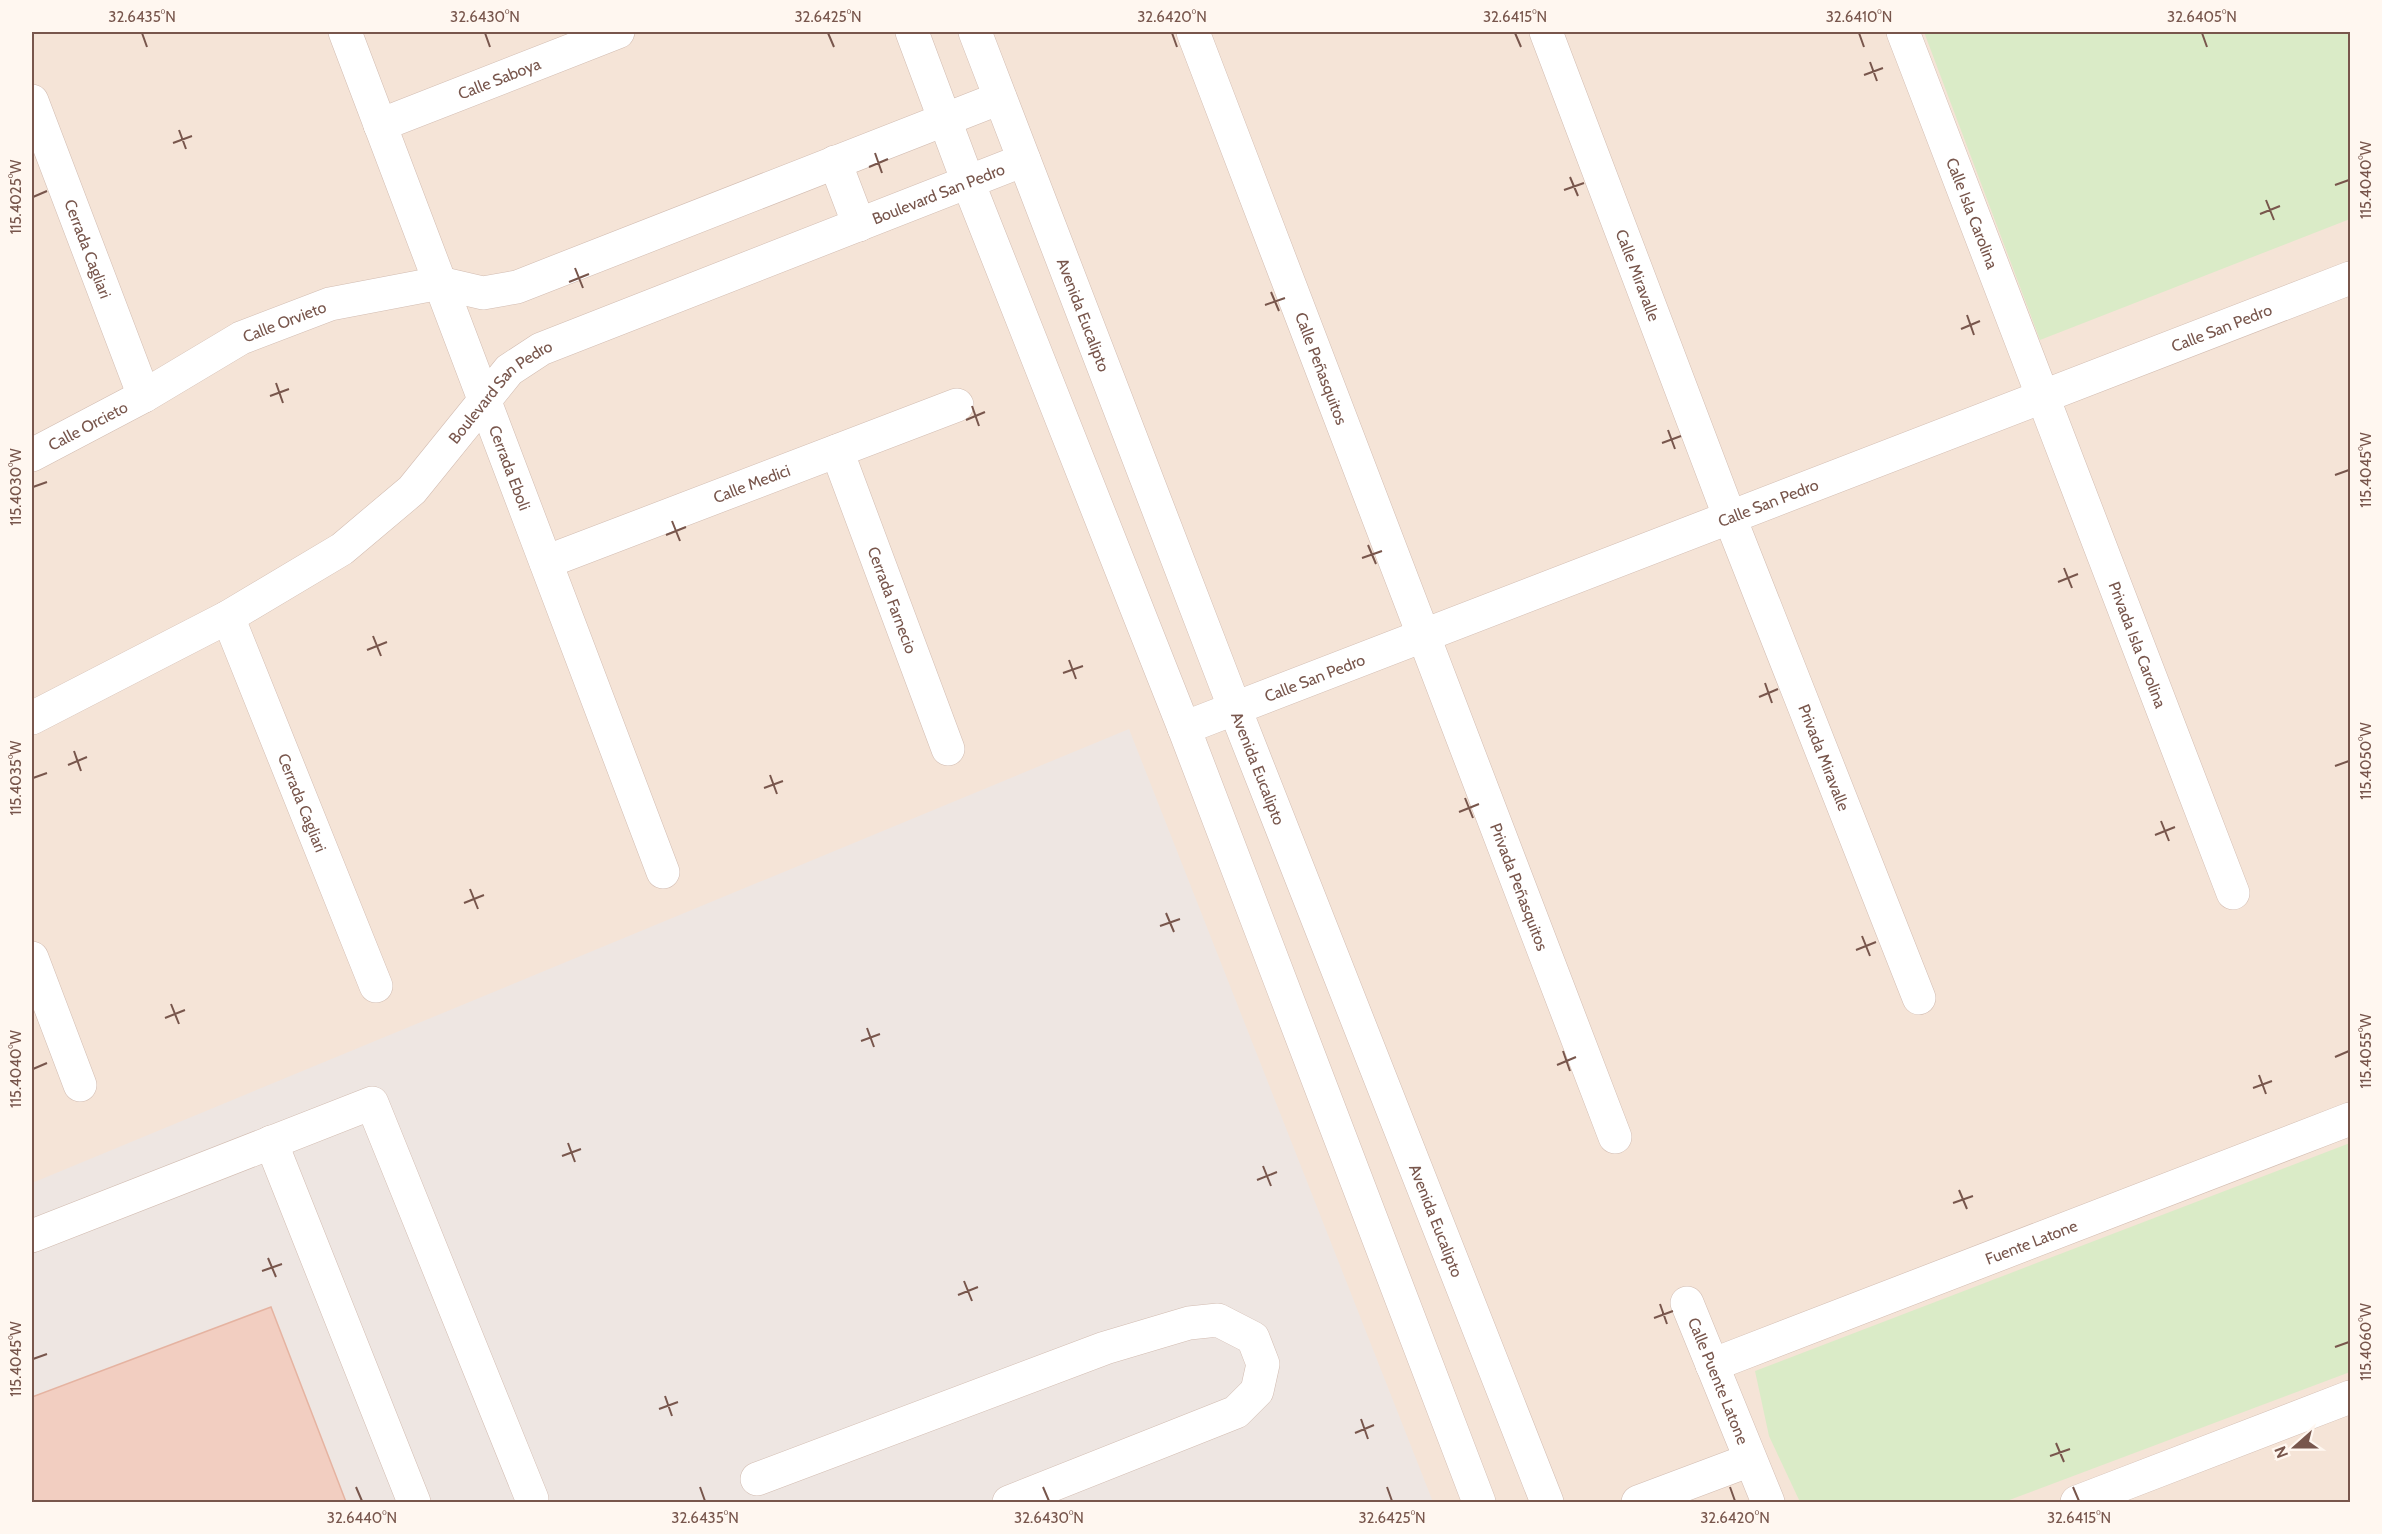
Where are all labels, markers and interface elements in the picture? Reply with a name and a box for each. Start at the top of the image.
text: 32.6435°N [108,8,176,26]
text: 32.6430°N [450,8,520,26]
text: 32.6425°N [794,8,862,26]
text: 32.6420°N [1137,8,1207,26]
text: 32.6415°N [1483,8,1547,26]
text: 32.6410°N [1826,8,1892,26]
text: 32.6405°N [2167,8,2237,26]
street label: Calle Saboya [455,54,544,103]
text: 115.4040°W [2357,140,2375,219]
street label: Calle Isla Carolina [1943,155,2002,272]
text: 115.4025°W [7,159,25,234]
street label: Boulevard San Pedro [869,159,1007,228]
street label: Cerrada Cagliari [61,196,116,301]
street label: Calle Miravalle [1612,227,1664,324]
street label: Avenida Eucalipto [1053,256,1114,374]
street label: Calle Orvieto [240,297,329,346]
street label: Calle San Pedro [2168,300,2275,356]
street label: Calle Peñasquitos [1291,309,1352,428]
street label: Boulevard San Pedro [444,336,555,447]
street label: Calle Orcieto [45,397,131,454]
street label: Cerrada Eboli [485,423,535,513]
text: 115.4045°W [2357,431,2375,508]
text: 115.4030°W [7,448,25,526]
street label: Calle Medici [710,460,793,507]
street label: Calle San Pedro [1715,475,1821,531]
street label: Cerrada Farnecio [864,544,921,656]
street label: Privada Isla Carolina [2105,579,2171,711]
street label: Calle San Pedro [1262,650,1368,706]
street label: Privada Miravalle [1795,701,1854,813]
street label: Avenida Eucalipto [1228,709,1289,828]
text: 115.4050°W [2357,722,2375,800]
text: 115.4035°W [7,740,25,815]
street label: Cerrada Cagliari [274,751,331,855]
street label: Privada Peñasquitos [1486,820,1553,954]
text: 115.4055°W [2357,1013,2375,1088]
text: 115.4040°W [7,1029,25,1108]
street label: Avenida Eucalipto [1406,1161,1467,1280]
street label: Fuente Latone [1982,1216,2080,1268]
text: 115.4060°W [2357,1302,2375,1381]
street label: Calle Puente Latone [1684,1315,1753,1447]
text: 115.4045°W [7,1320,25,1397]
north arrow [2265,1417,2325,1477]
text: N [2271,1444,2292,1461]
text: 32.6440°N [327,1509,397,1527]
text: 32.6435°N [671,1509,739,1527]
text: 32.6430°N [1014,1509,1084,1527]
text: 32.6425°N [1358,1509,1426,1527]
text: 32.6420°N [1700,1509,1770,1527]
text: 32.6415°N [2047,1509,2111,1527]

